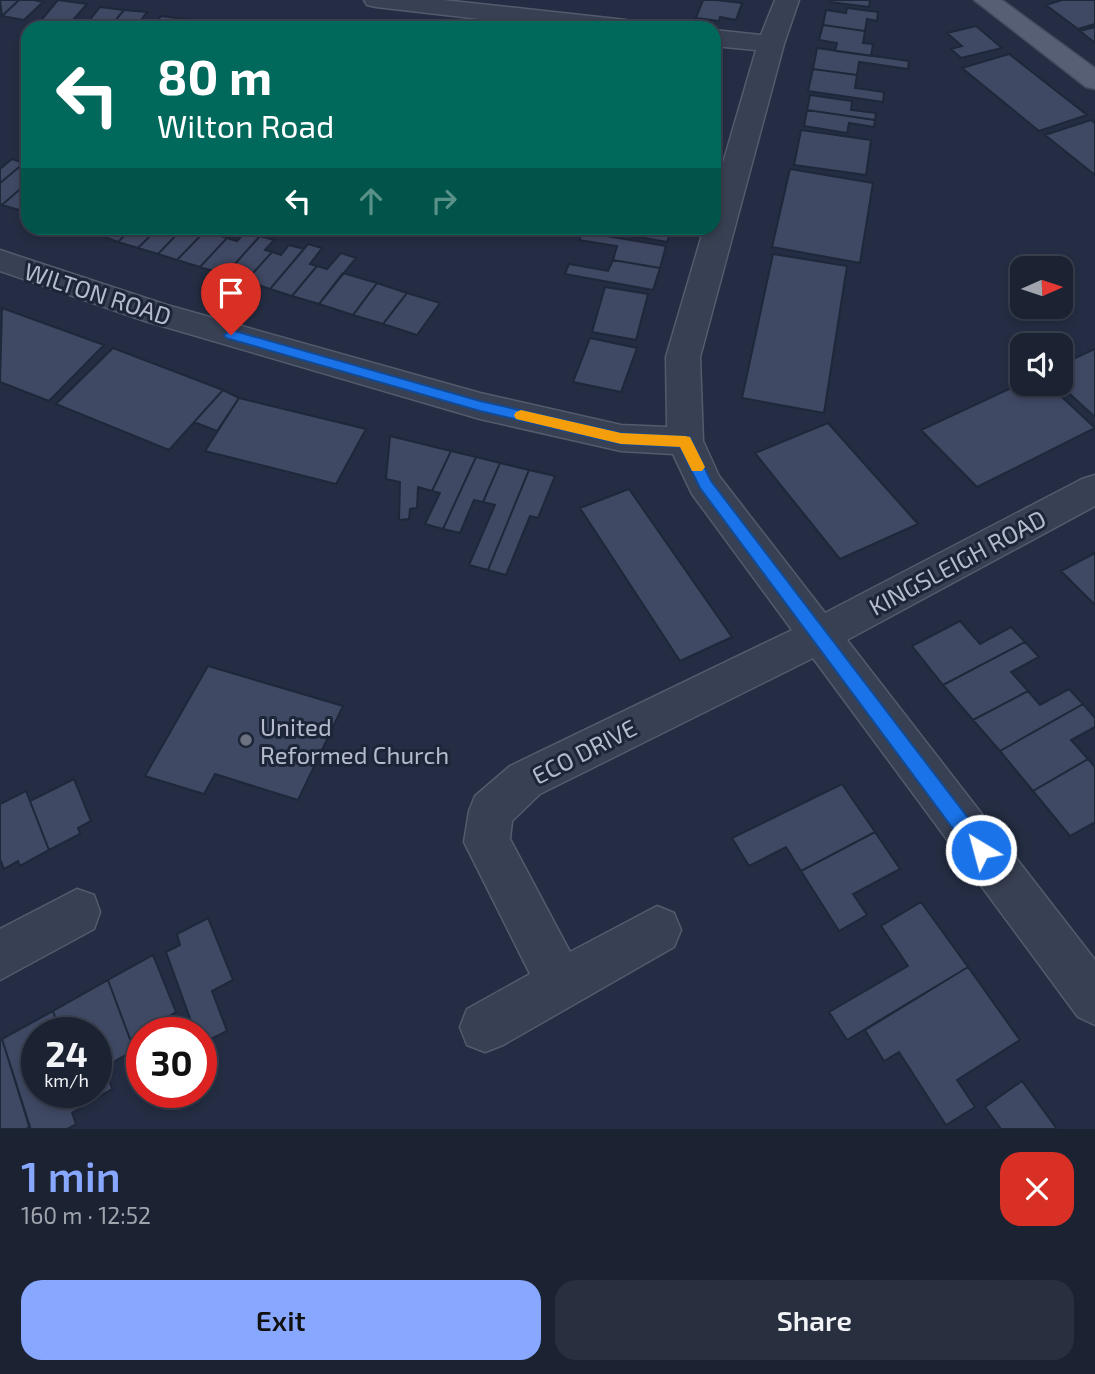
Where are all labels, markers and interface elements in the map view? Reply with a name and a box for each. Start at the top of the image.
text: 80 m [157,46,272,105]
icon: left [42,49,133,140]
text: Wilton Road [157,106,334,144]
icon: left [279,182,317,220]
icon: ahead [352,182,390,220]
icon: right [425,182,463,220]
street label: WILTON ROAD [21,256,175,330]
north arrow [1010,256,1073,318]
map controls [1010,256,1073,396]
pin [201,263,261,335]
icon: arrive [212,274,250,312]
button: sound [1010,333,1073,396]
street label: KINGSLEIGH ROAD [864,503,1050,621]
place label: United Reformed Church [260,712,449,769]
street label: ECO DRIVE [527,712,641,790]
marker: United Reformed Church [238,732,254,748]
position arrow [944,813,1018,887]
speed limit sign: 30 [126,1017,217,1108]
text: 24 [45,1032,88,1074]
text: km/h [44,1069,89,1091]
text: 1 min [21,1150,121,1200]
button: close [1000,1152,1074,1226]
text: 160 m · 12:52 [21,1201,151,1229]
button: Exit [21,1280,541,1360]
button: Share [555,1280,1074,1360]

